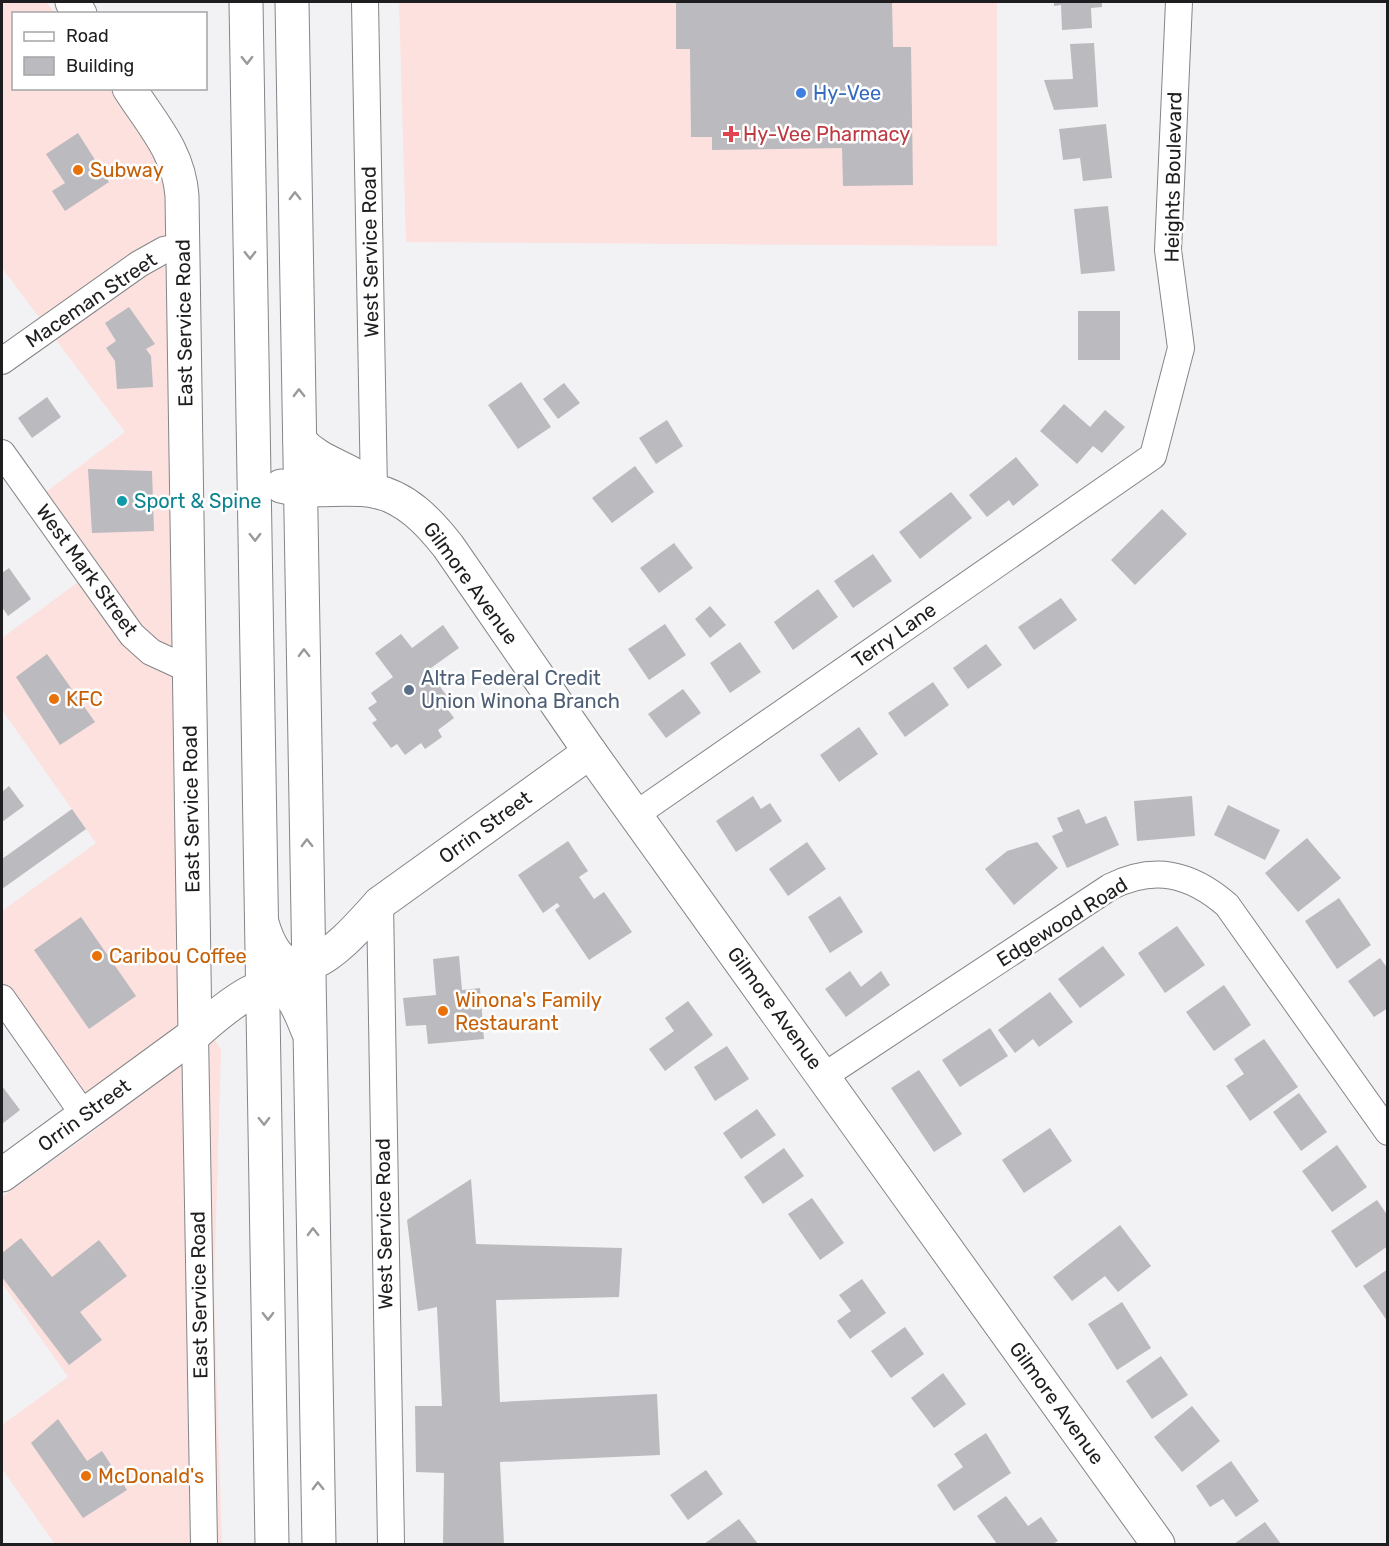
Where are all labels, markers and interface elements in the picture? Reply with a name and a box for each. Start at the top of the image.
legend [12,12,207,90]
text: Road [66,25,109,47]
text: Building [66,55,134,77]
one-way arrow [241,55,253,64]
place label: Hy-Vee [813,81,881,105]
marker: Hy-Vee [794,86,808,100]
street label: Heights Boulevard [1160,91,1186,263]
place label: Hy-Vee Pharmacy [743,122,910,146]
marker: Hy-Vee Pharmacy [724,127,738,141]
place label: Subway [90,158,164,182]
marker: Subway [71,163,85,177]
street label: West Service Road [357,166,383,338]
one-way arrow [289,192,301,201]
street label: East Service Road [171,239,197,407]
street label: Maceman Street [21,247,161,353]
one-way arrow [244,250,256,259]
one-way arrow [293,389,305,398]
place label: Sport & Spine [134,489,261,513]
marker: Sport & Spine [115,494,129,508]
street label: West Mark Street [31,499,143,641]
street label: Gilmore Avenue [418,517,524,649]
one-way arrow [248,533,261,542]
street label: Terry Lane [847,597,941,673]
one-way arrow [297,648,310,657]
place label: Altra Federal Credit Union Winona Branch [421,666,620,713]
marker: Altra Federal Credit Union Winona Branch [402,683,416,697]
place label: KFC [66,687,103,711]
marker: KFC [47,692,61,706]
street label: East Service Road [178,725,204,893]
street label: Orrin Street [434,785,536,869]
one-way arrow [301,839,313,848]
street label: Edgewood Road [992,872,1132,972]
street label: Gilmore Avenue [722,942,828,1074]
place label: Caribou Coffee [109,944,247,968]
marker: Caribou Coffee [90,949,104,963]
place label: Winona's Family Restaurant [455,988,602,1035]
marker: Winona's Family Restaurant [436,1004,450,1018]
street label: Orrin Street [33,1073,135,1157]
one-way arrow [257,1117,270,1126]
street label: West Service Road [371,1138,397,1310]
street label: East Service Road [186,1211,212,1379]
one-way arrow [307,1227,320,1236]
one-way arrow [261,1311,274,1320]
street label: Gilmore Avenue [1004,1337,1110,1469]
place label: McDonald's [98,1464,204,1488]
marker: McDonald's [79,1469,93,1483]
one-way arrow [311,1482,324,1491]

